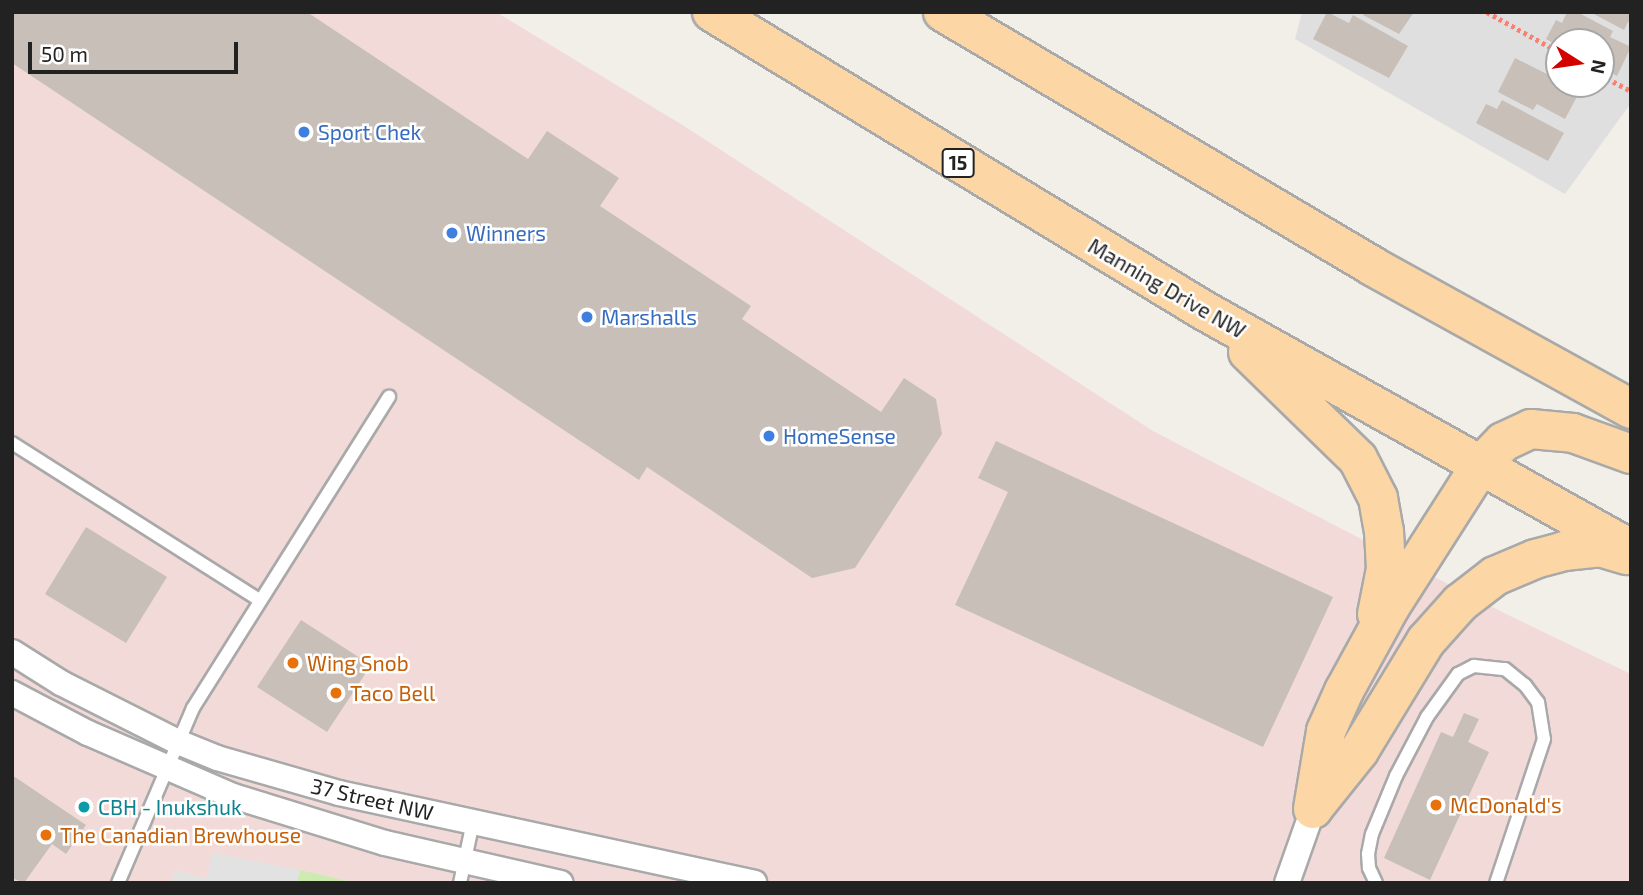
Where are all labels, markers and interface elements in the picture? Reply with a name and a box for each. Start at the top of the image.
scale bar [32,28,242,72]
north arrow [1545,28,1615,98]
text: 50 m [41,41,88,66]
text: N [1586,58,1612,76]
place label: Sport Chek [318,119,421,145]
marker: Sport Chek [296,124,312,140]
road number: 15 [940,148,976,178]
place label: Winners [466,220,546,246]
marker: Winners [444,225,460,241]
street label: Manning Drive NW [1084,233,1250,343]
place label: Marshalls [601,304,697,330]
marker: Marshalls [579,309,595,325]
place label: HomeSense [783,423,896,449]
marker: HomeSense [761,428,777,444]
place label: Wing Snob [307,650,409,676]
marker: Wing Snob [285,655,301,671]
place label: Taco Bell [350,680,435,706]
marker: Taco Bell [328,685,344,701]
street label: 37 Street NW [308,773,436,825]
place label: McDonald's [1450,792,1562,818]
place label: CBH - Inukshuk [98,794,242,820]
marker: McDonald's [1428,797,1444,813]
marker: CBH - Inukshuk [76,799,92,815]
place label: The Canadian Brewhouse [60,822,301,848]
marker: The Canadian Brewhouse [38,827,54,843]

